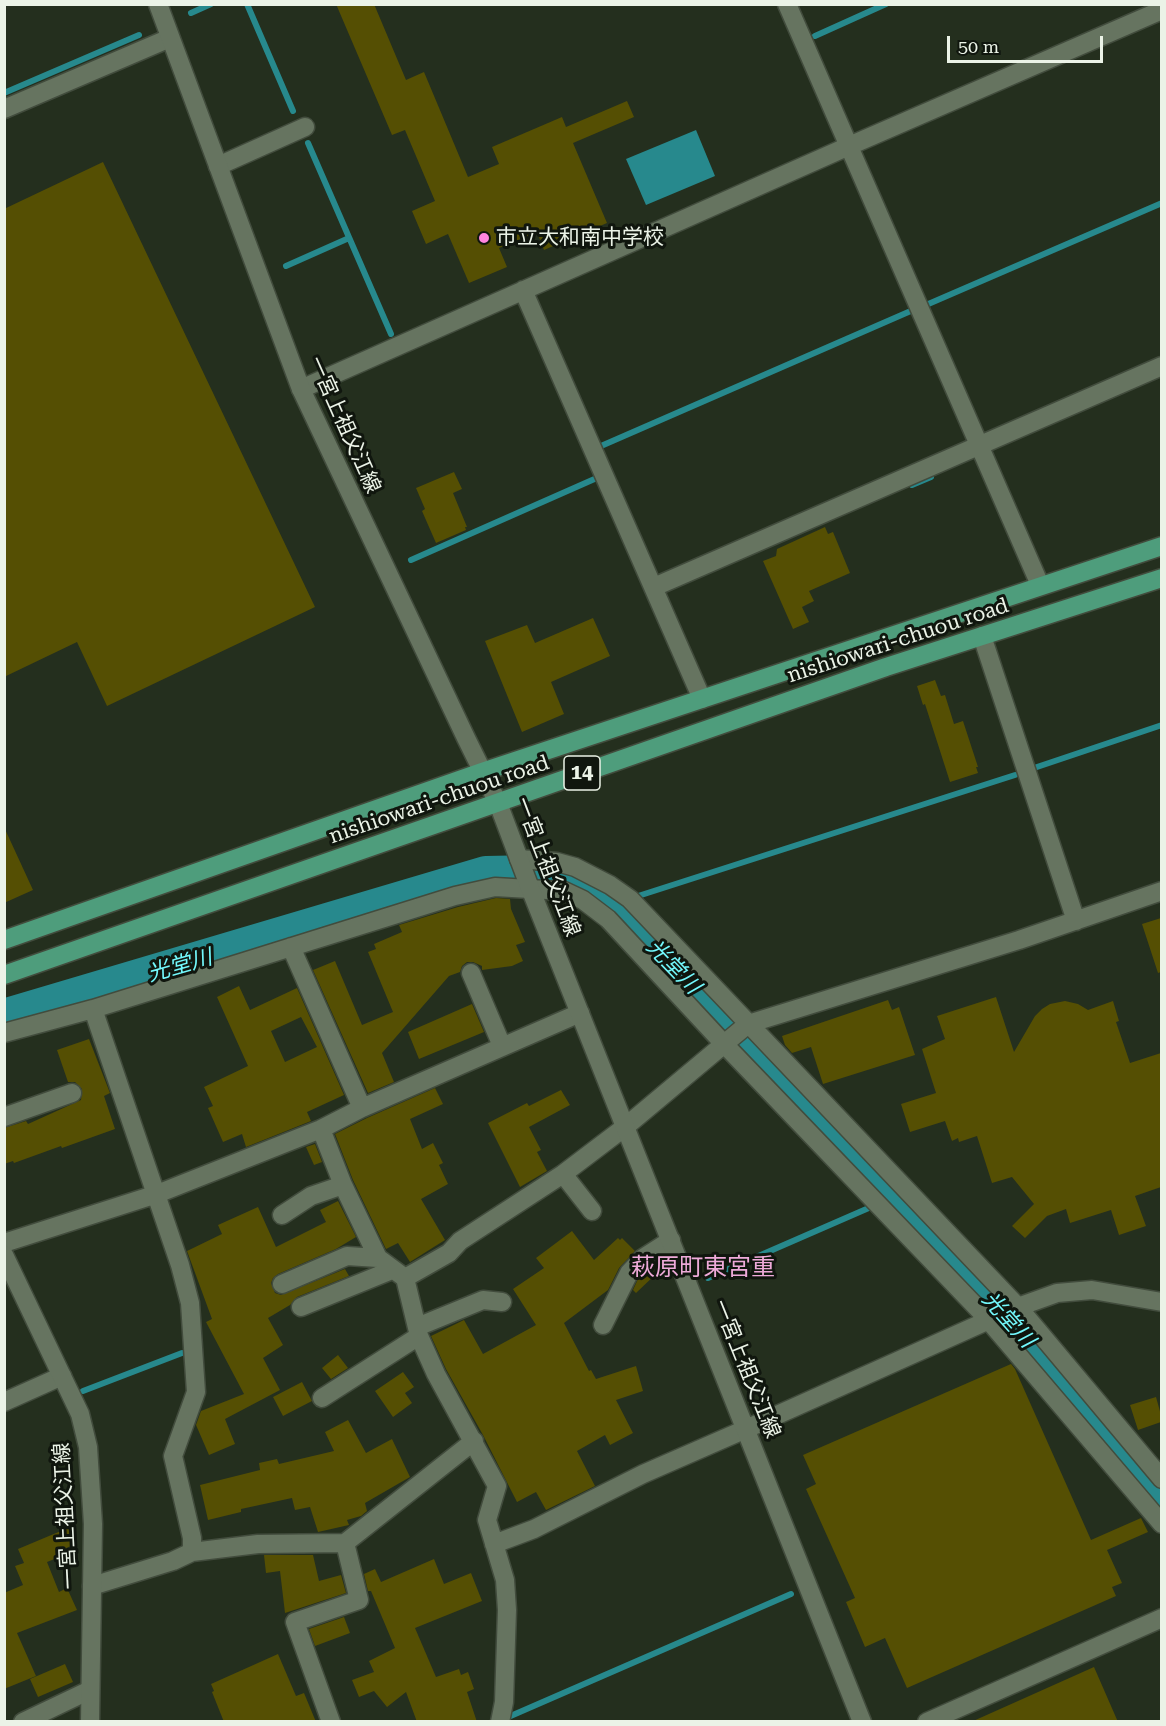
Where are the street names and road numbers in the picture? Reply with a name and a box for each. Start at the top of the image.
street label: 一宮上祖父江線 [303,353,385,497]
street label: nishiowari-chuou road [784,593,1012,689]
street label: nishiowari-chuou road [326,750,552,850]
road number: 14 [564,756,600,790]
street label: 一宮上祖父江線 [509,794,585,940]
street label: 一宮上祖父江線 [707,1296,785,1442]
street label: 一宮上祖父江線 [50,1442,82,1590]

